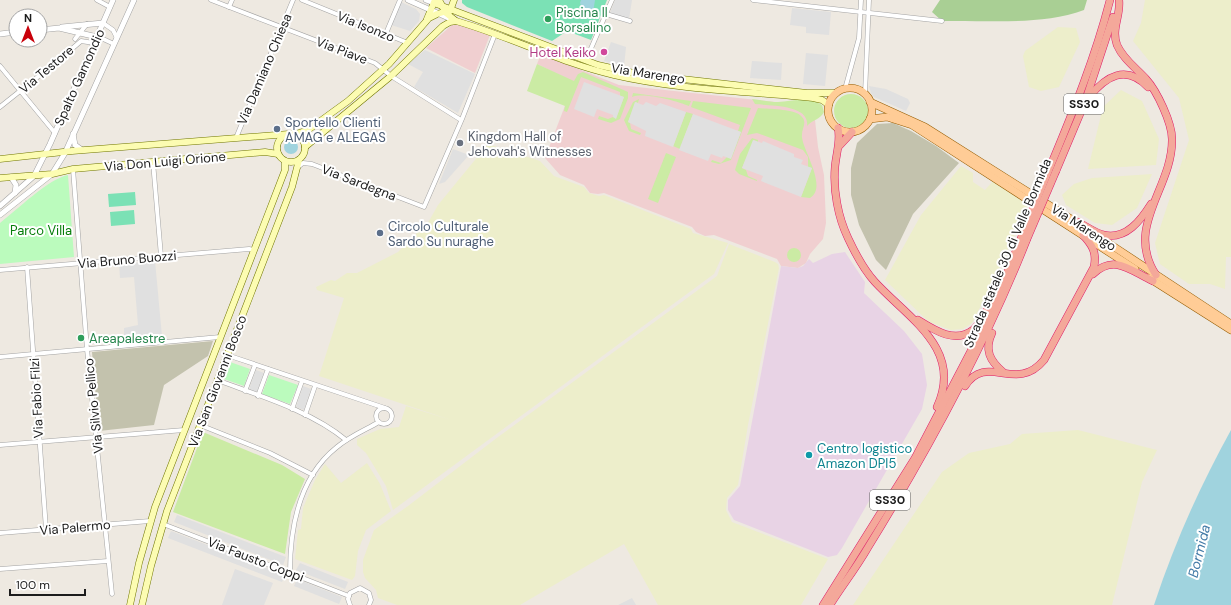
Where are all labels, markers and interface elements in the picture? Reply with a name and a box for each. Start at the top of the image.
place label: Piscina Il Borsalino [556,4,611,36]
street label: Via Isonzo [334,7,397,46]
north arrow [8,8,48,48]
text: N [24,11,32,25]
street label: Via Damiano Chiesa [233,11,296,128]
marker: Piscina Il Borsalino [543,14,553,24]
street label: Spalto Gamondio [50,26,109,128]
street label: Via Piave [314,33,370,68]
street label: Via Testore [15,41,77,97]
place label: Hotel Keiko [530,44,596,61]
marker: Hotel Keiko [599,47,609,57]
street label: Via Marengo [610,59,686,88]
road number: SS30 [1064,94,1104,114]
place label: Sportello Clienti AMAG e ALEGAS [285,114,386,146]
marker: Sportello Clienti AMAG e ALEGAS [272,124,282,134]
place label: Kingdom Hall of Jehovah's Witnesses [468,128,592,160]
marker: Kingdom Hall of Jehovah's Witnesses [455,138,465,148]
street label: Via Don Luigi Orione [104,148,226,175]
street label: Strada statale 30 di Valle Bormida [960,156,1055,350]
street label: Via Sardegna [319,160,399,205]
street label: Via Marengo [1048,200,1120,255]
place label: Circolo Culturale Sardo Su nuraghe [388,218,494,250]
park label: Parco Villa [10,222,72,239]
marker: Circolo Culturale Sardo Su nuraghe [375,228,385,238]
street label: Via Bruno Buozzi [77,247,177,272]
street label: Via San Giovanni Bosco [184,312,251,450]
place label: Areapalestre [89,330,165,347]
marker: Areapalestre [76,333,86,343]
street label: Via Fabio Filzi [26,357,47,439]
street label: Via Silvio Pellico [80,357,107,454]
place label: Centro logistico Amazon DPI5 [817,440,913,472]
marker: Centro logistico Amazon DPI5 [804,450,814,460]
road number: SS30 [870,490,910,510]
street label: Via Palermo [39,516,111,539]
water label: Bormida [1184,522,1214,579]
street label: Via Fausto Coppi [205,533,307,586]
scale bar [10,571,85,597]
text: 100 m [16,577,50,593]

